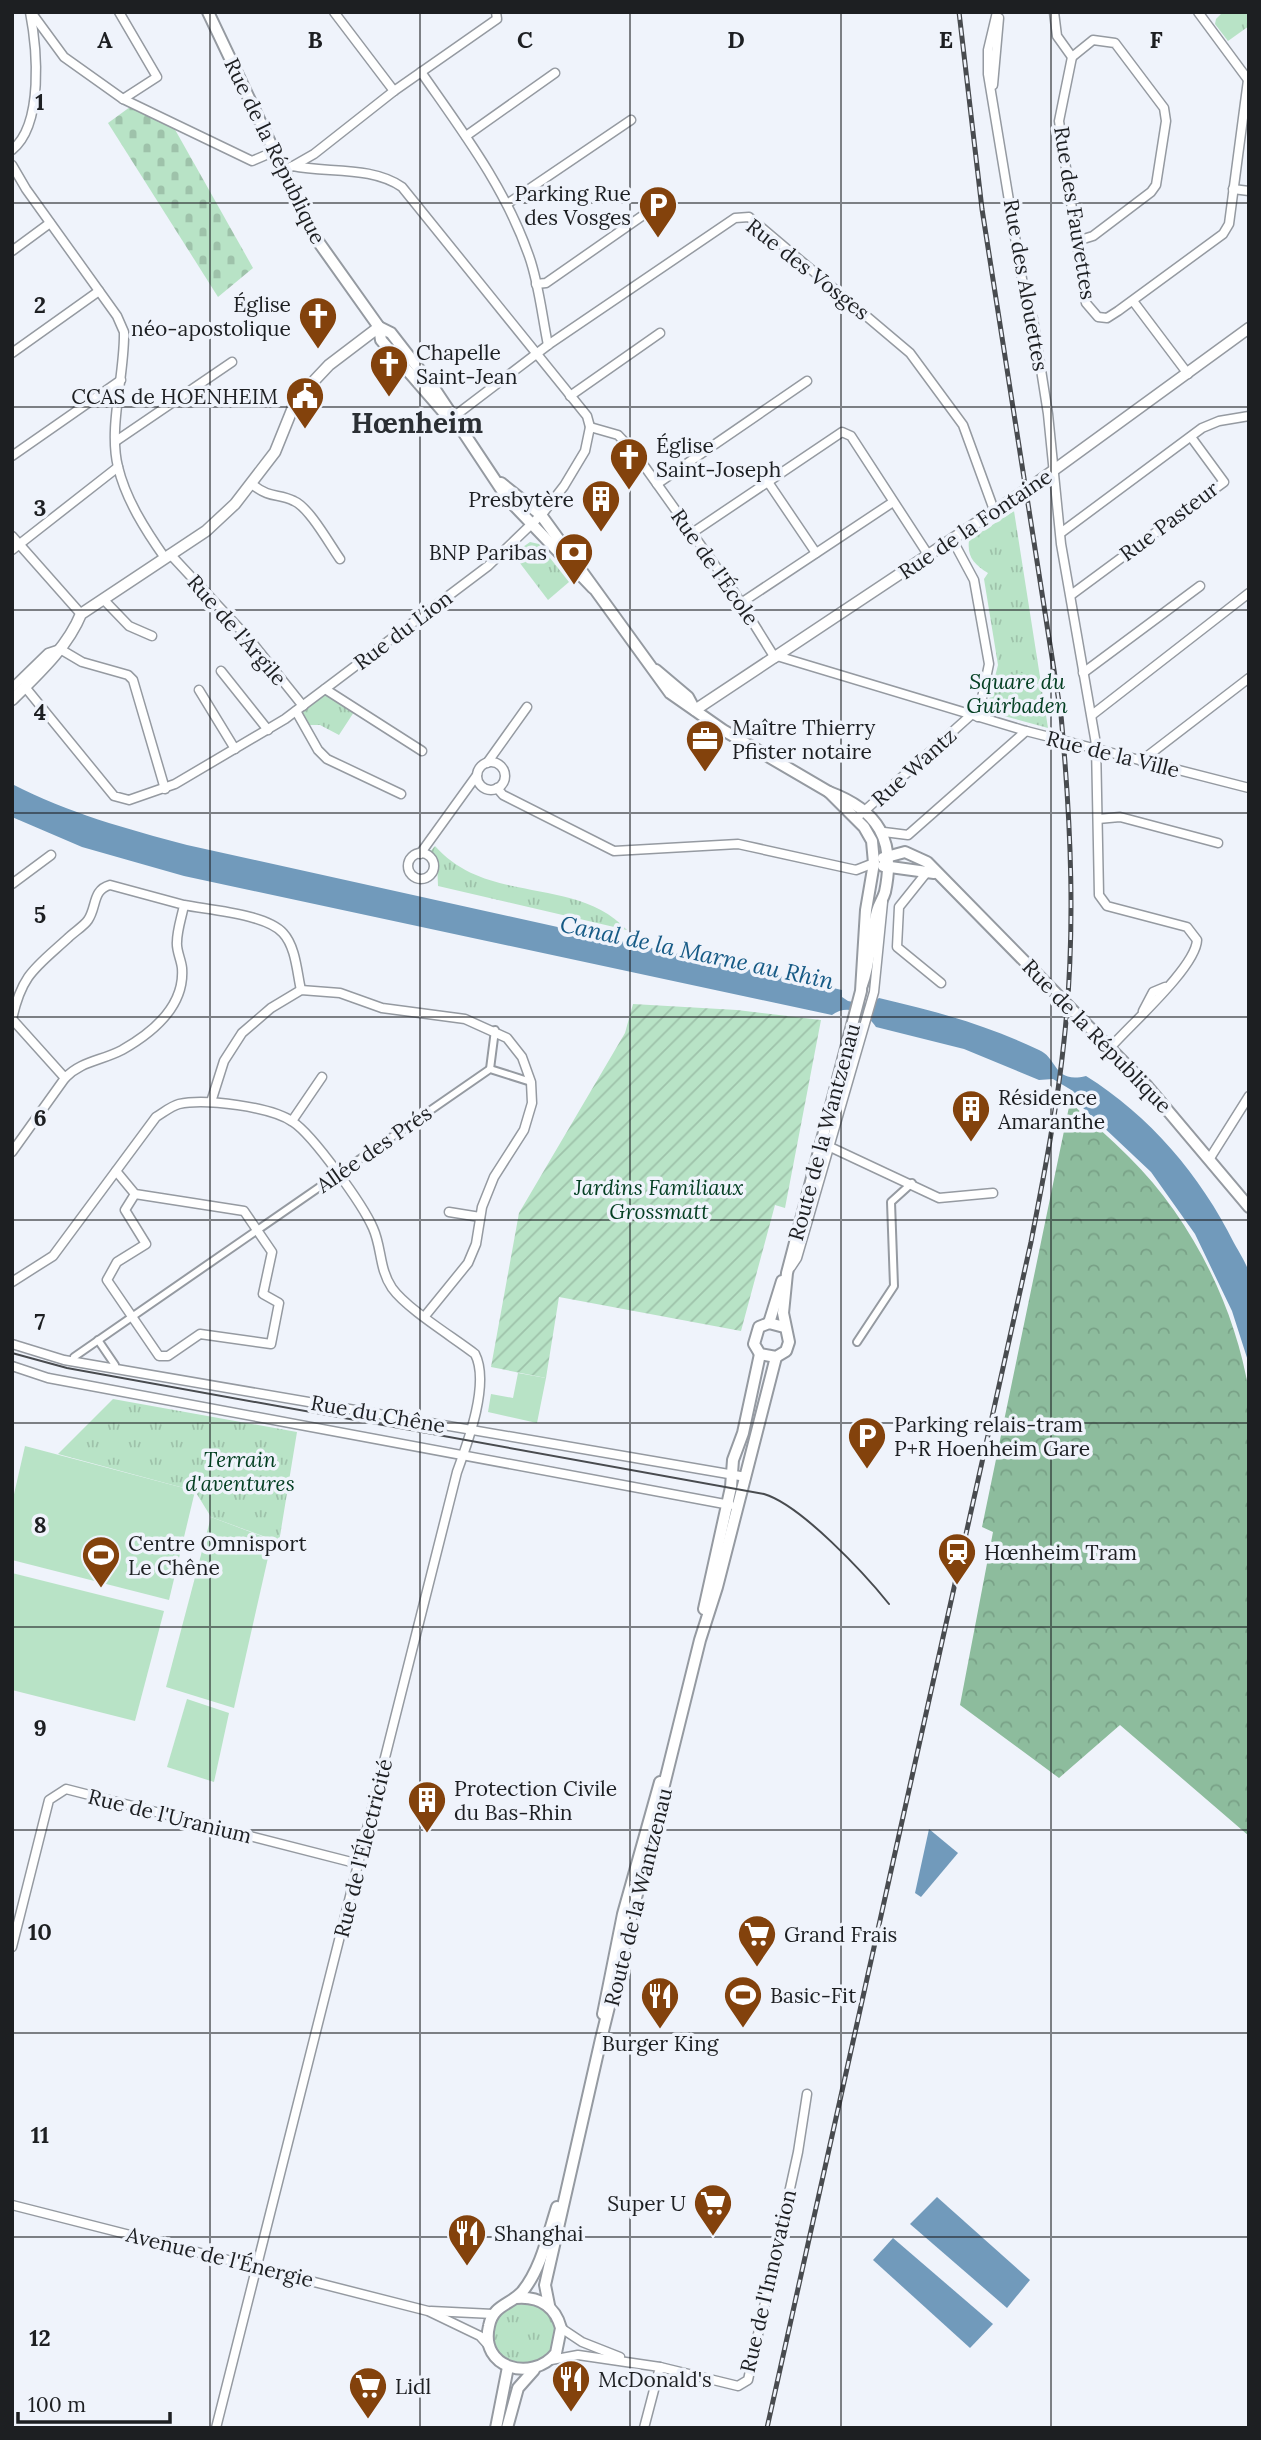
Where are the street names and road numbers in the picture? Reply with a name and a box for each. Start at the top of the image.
street label: Rue de la République [218,54,332,248]
street label: Rue des Fauvettes [1048,124,1102,302]
street label: Rue des Alouettes [998,197,1054,373]
street label: Rue des Vosges [741,212,875,326]
street label: Rue de la Fontaine [893,463,1057,585]
street label: Rue Pasteur [1114,475,1224,567]
street label: Rue de l'École [665,504,765,630]
street label: Rue de l'Argile [181,569,293,691]
street label: Rue du Lion [348,584,458,676]
street label: Rue Wantz [866,722,962,812]
street label: Rue de la Ville [1044,724,1182,784]
street label: Rue de la République [1017,953,1177,1119]
street label: Route de la Wantzenau [782,1020,866,1244]
street label: Allée des Prés [310,1099,437,1199]
street label: Rue du Chêne [309,1389,447,1439]
street label: Rue de l'Électricité [328,1756,398,1940]
street label: Rue de l'Uranium [85,1783,255,1849]
street label: Route de la Wantzenau [598,1785,678,2009]
street label: Rue de l'Innovation [734,2187,802,2375]
street label: Avenue de l'Énergie [123,2220,316,2293]

